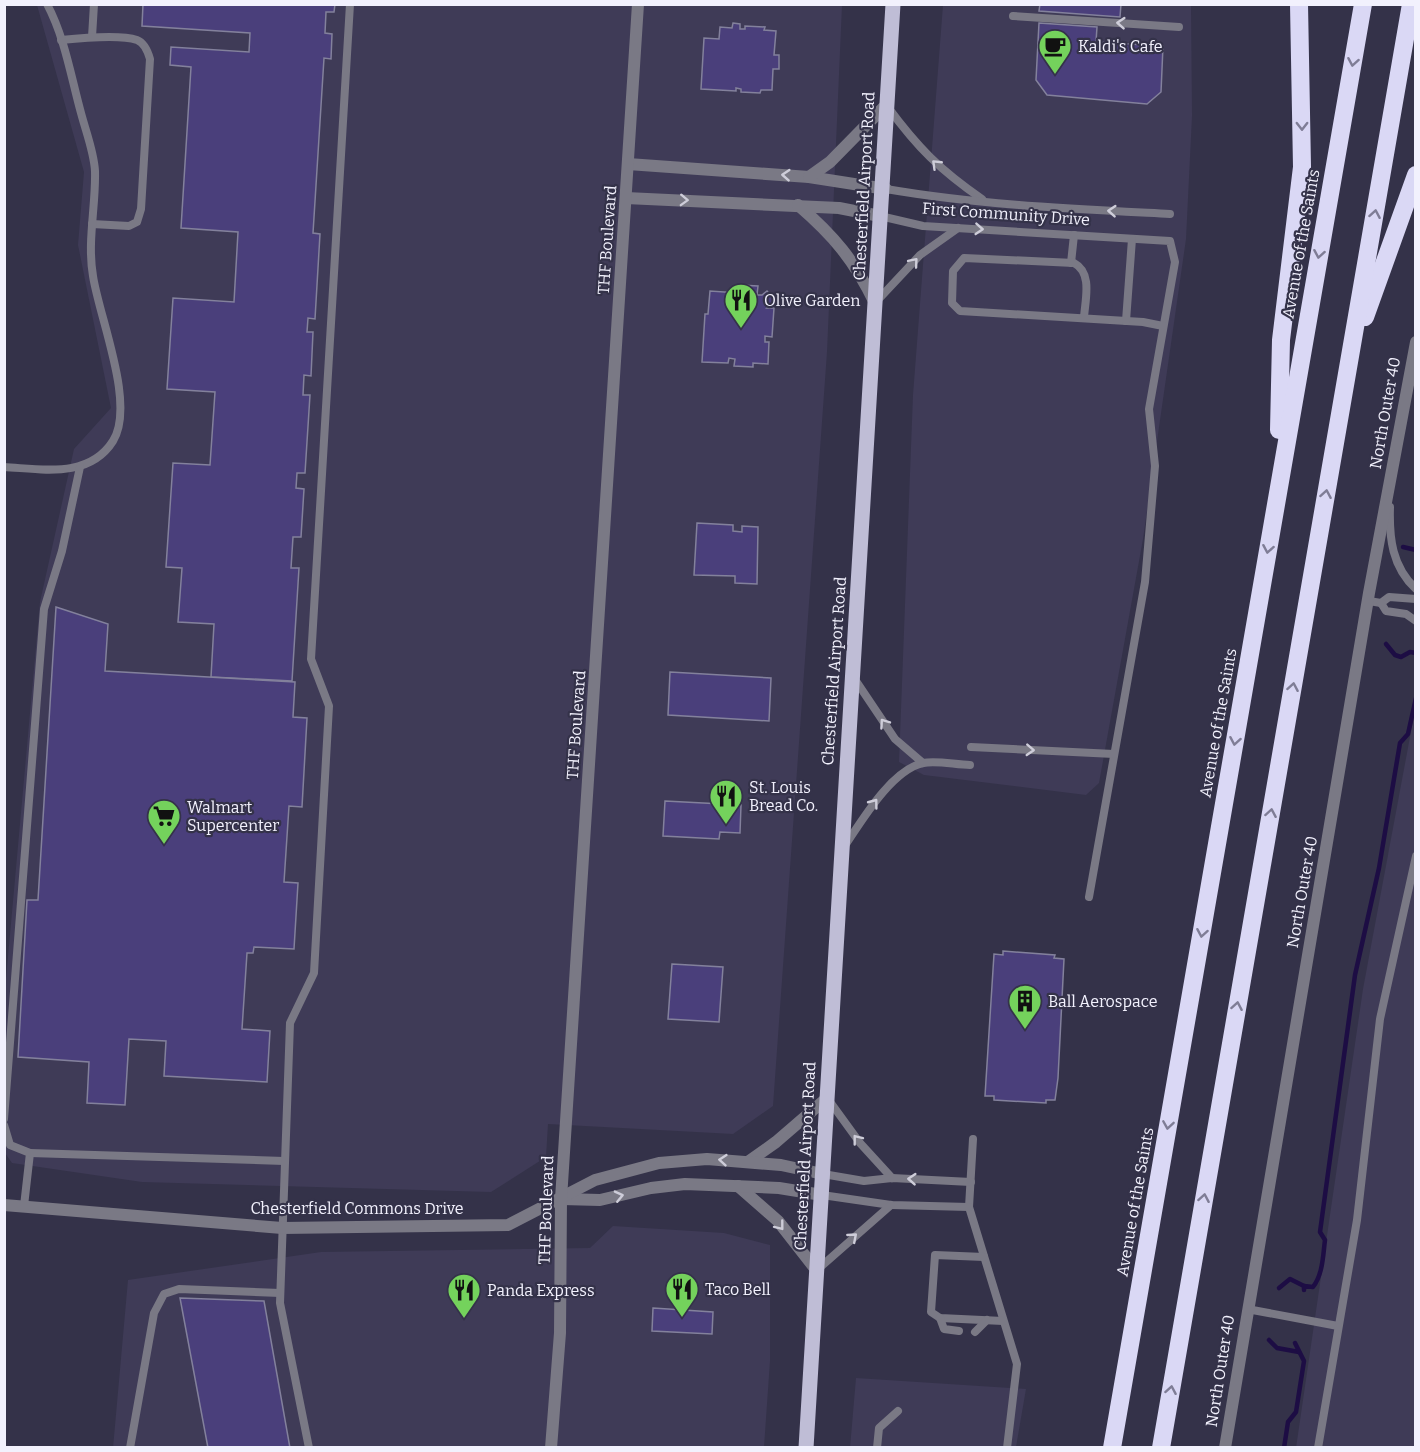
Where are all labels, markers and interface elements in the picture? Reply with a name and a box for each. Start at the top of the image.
one-way arrow [1116,17,1125,30]
cafe icon: Kaldi's Cafe [1037,28,1073,75]
place label: Kaldi's Cafe [1078,37,1163,56]
one-way arrow [1347,57,1360,67]
street label: Chesterfield Airport Road [850,91,878,281]
one-way arrow [1296,121,1308,130]
one-way arrow [932,161,943,172]
street label: Avenue of the Saints [1279,168,1323,320]
one-way arrow [782,169,791,182]
street label: THF Boulevard [594,184,620,295]
one-way arrow [680,194,689,207]
street label: First Community Drive [921,199,1091,229]
one-way arrow [1107,204,1116,217]
one-way arrow [1368,210,1380,219]
one-way arrow [975,222,984,235]
one-way arrow [1313,249,1326,259]
one-way arrow [907,258,918,269]
restaurant icon: Olive Garden [723,282,759,329]
place label: Olive Garden [764,291,860,310]
street label: North Outer 40 [1366,356,1404,470]
one-way arrow [1319,490,1332,500]
one-way arrow [1262,544,1275,554]
street label: Chesterfield Airport Road [818,576,850,766]
street label: Avenue of the Saints [1196,647,1240,799]
street label: THF Boulevard [563,669,589,780]
one-way arrow [1286,682,1298,691]
one-way arrow [880,719,891,730]
one-way arrow [1229,736,1242,746]
one-way arrow [1025,743,1034,756]
restaurant icon: St. Louis Bread Co. [708,778,744,825]
place label: St. Louis Bread Co. [749,778,818,815]
supermarket icon: Walmart Supercenter [146,798,182,845]
place label: Walmart Supercenter [187,798,279,835]
one-way arrow [866,799,877,810]
one-way arrow [1264,809,1276,818]
street label: North Outer 40 [1283,835,1321,949]
one-way arrow [1196,929,1208,938]
building icon: Ball Aerospace [1007,983,1043,1030]
place label: Ball Aerospace [1048,992,1157,1011]
one-way arrow [1231,1001,1243,1010]
street label: Chesterfield Airport Road [791,1061,819,1251]
one-way arrow [1163,1121,1175,1130]
street label: Avenue of the Saints [1113,1126,1157,1278]
one-way arrow [854,1135,865,1146]
one-way arrow [719,1154,728,1167]
street label: THF Boulevard [535,1155,557,1265]
one-way arrow [908,1173,917,1186]
one-way arrow [614,1190,624,1203]
one-way arrow [1197,1193,1210,1203]
street label: Chesterfield Commons Drive [250,1199,464,1218]
one-way arrow [773,1219,784,1230]
one-way arrow [847,1233,857,1244]
restaurant icon: Taco Bell [664,1271,700,1318]
restaurant icon: Panda Express [446,1272,482,1319]
place label: Taco Bell [705,1280,771,1299]
place label: Panda Express [487,1281,595,1300]
street label: North Outer 40 [1202,1314,1238,1428]
one-way arrow [1164,1385,1177,1395]

